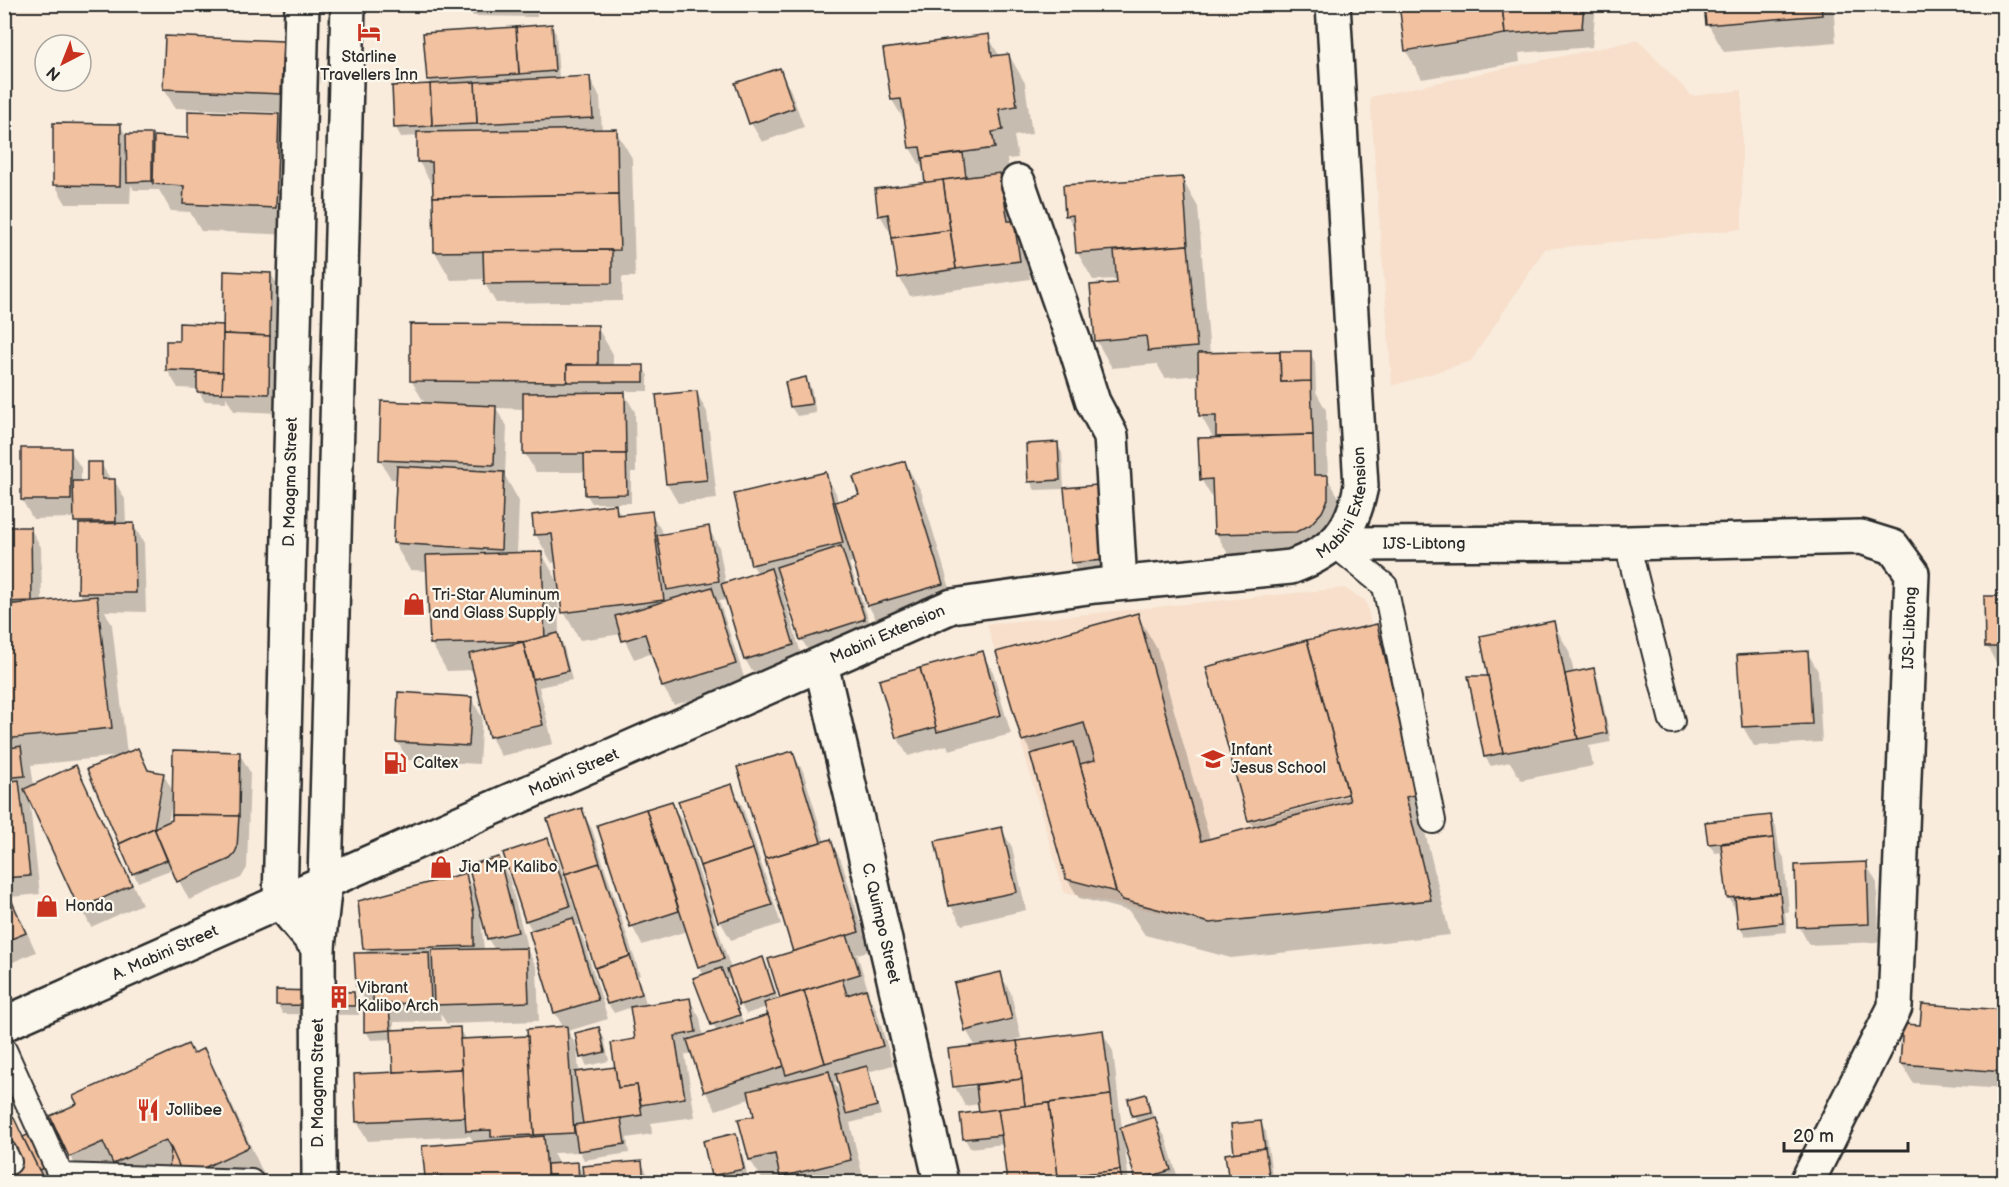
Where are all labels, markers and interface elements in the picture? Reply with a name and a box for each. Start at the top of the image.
hotel icon: Starline Travellers Inn [356,19,382,45]
north arrow [33,33,93,93]
place label: Starline Travellers Inn [320,48,418,85]
text: N [43,62,65,84]
street label: D. Maagma Street [279,417,301,547]
street label: Mabini Extension [1313,446,1370,563]
street label: IJS-Libtong [1383,534,1465,553]
place label: Tri-Star Aluminum and Glass Supply [432,586,560,623]
street label: IJS-Libtong [1899,586,1921,670]
shop icon: Tri-Star Aluminum and Glass Supply [401,591,427,617]
street label: Mabini Extension [827,601,948,668]
place label: Infant Jesus School [1231,741,1326,778]
street label: Mabini Street [526,744,622,801]
school or university icon: Infant Jesus School [1200,746,1226,772]
fuel station icon: Caltex [382,750,408,776]
place label: Caltex [413,754,459,773]
shop icon: Jia MP Kalibo [428,854,454,880]
place label: Jia MP Kalibo [459,858,558,877]
street label: C. Quimpo Street [858,861,904,985]
shop icon: Honda [34,893,60,919]
place label: Honda [65,897,113,916]
street label: A. Mabini Street [109,921,221,984]
place label: Vibrant Kalibo Arch [357,979,439,1016]
building icon: Vibrant Kalibo Arch [326,984,352,1010]
street label: D. Maagma Street [309,1018,328,1148]
restaurant icon: Jollibee [135,1097,161,1123]
place label: Jollibee [166,1101,222,1120]
scale bar [1784,1115,1908,1153]
text: 20 m [1793,1126,1834,1147]

